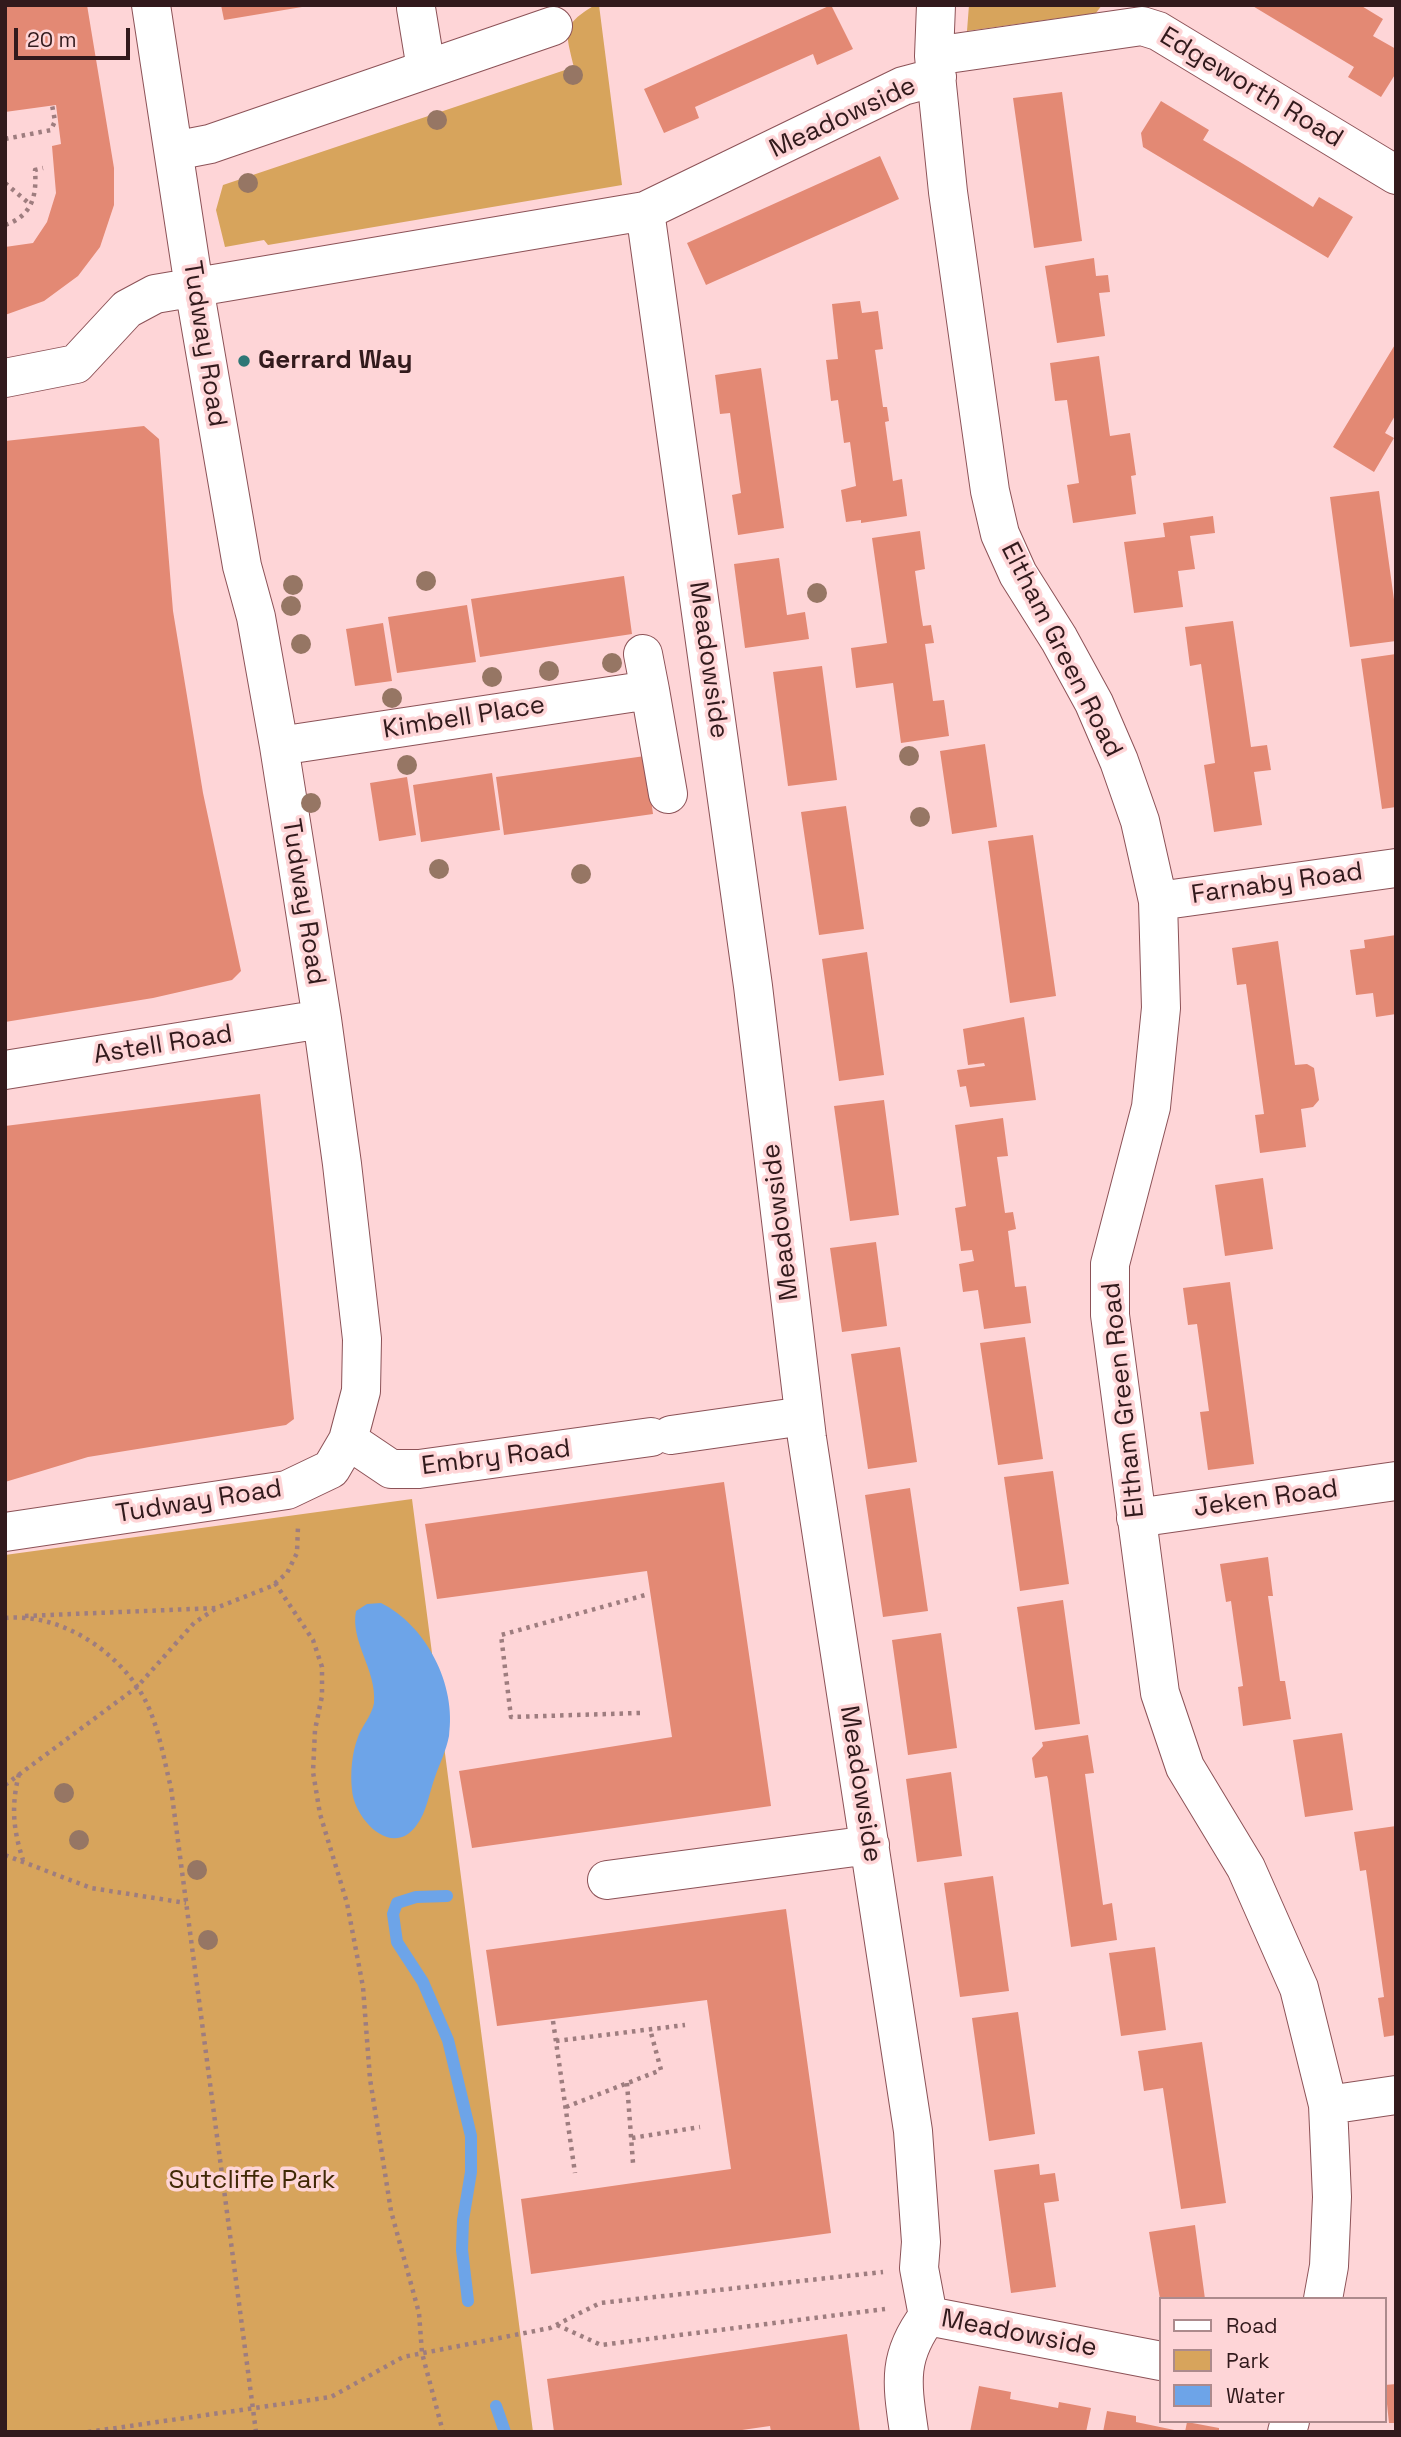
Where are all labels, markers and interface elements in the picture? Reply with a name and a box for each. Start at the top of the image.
scale bar [18,14,133,58]
street label: Edgeworth Road [1154,21,1348,155]
text: 20 m [27,26,77,53]
street label: Meadowside [765,70,921,166]
street label: Tudway Road [175,259,233,429]
place label: Gerrard Way [258,345,412,377]
marker: Gerrard Way [236,353,252,369]
street label: Eltham Green Road [993,538,1129,762]
street label: Meadowside [682,580,734,740]
street label: Kimbell Place [381,690,547,746]
street label: Tudway Road [274,817,332,987]
street label: Farnaby Road [1189,857,1365,911]
street label: Astell Road [91,1019,235,1071]
street label: Meadowside [756,1142,806,1302]
street label: Eltham Green Road [1096,1281,1152,1519]
street label: Embry Road [420,1433,572,1483]
street label: Tudway Road [114,1473,284,1531]
street label: Jeken Road [1192,1473,1340,1525]
street label: Meadowside [832,1704,888,1864]
park label: Sutcliffe Park [169,2165,335,2197]
legend [1160,2297,1387,2423]
street label: Meadowside [939,2304,1099,2364]
text: Road [1226,2312,1278,2339]
text: Park [1226,2347,1270,2374]
text: Water [1226,2382,1285,2409]

